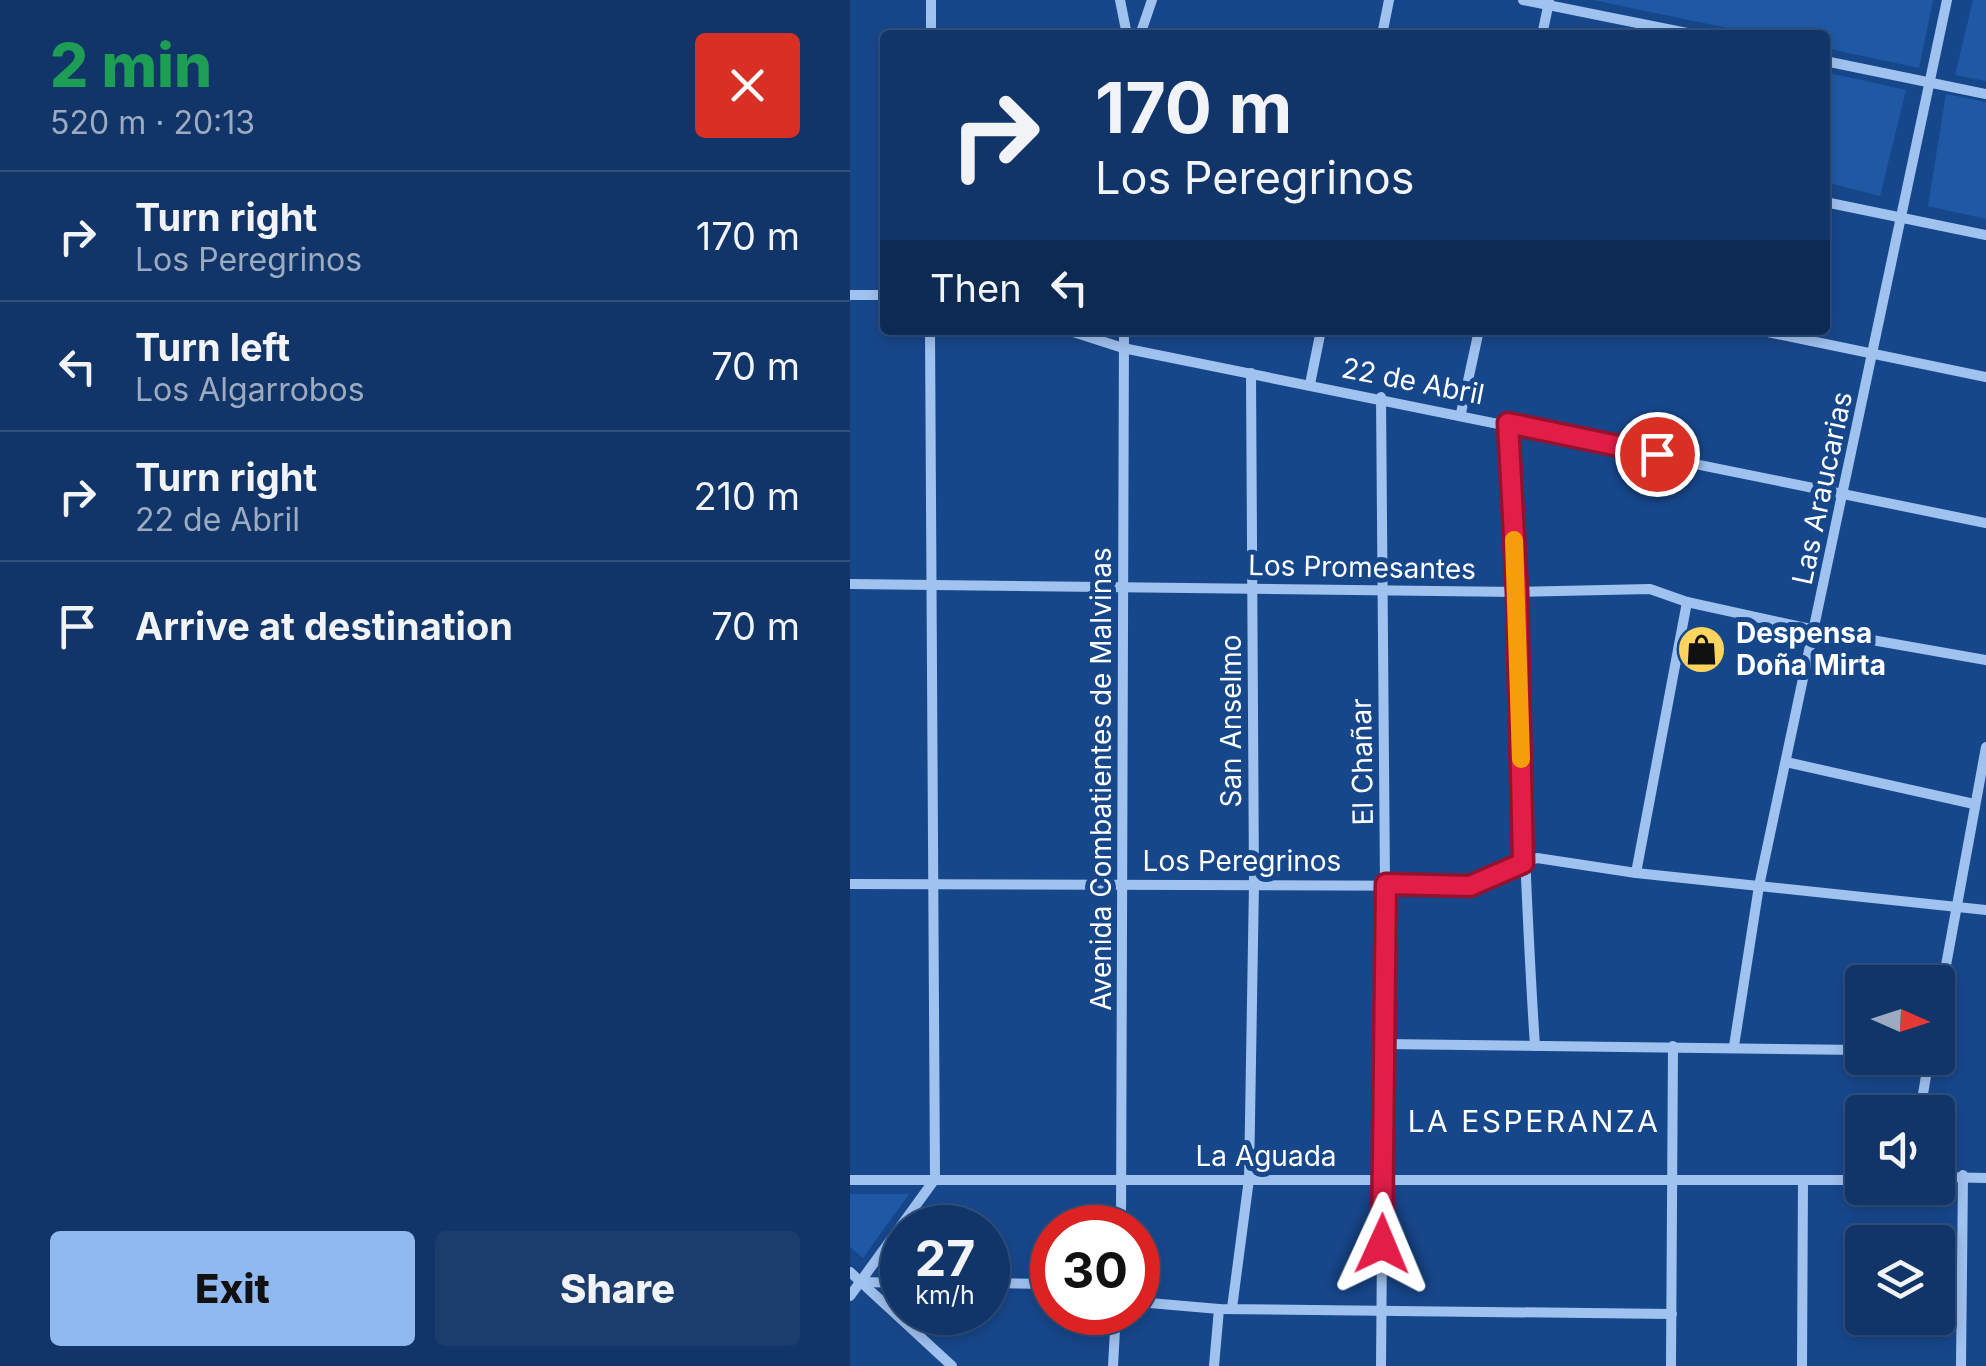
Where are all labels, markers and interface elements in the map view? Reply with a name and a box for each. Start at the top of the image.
text: 2 min [50,29,212,101]
button: close [695,33,800,138]
text: 170 m [1095,65,1292,150]
icon: right [930,70,1060,200]
text: 520 m · 20:13 [50,103,255,142]
text: Los Peregrinos [1095,150,1414,205]
text: Turn right [135,194,317,240]
icon: right [50,209,105,264]
text: 170 m [696,213,800,259]
text: Los Peregrinos [135,240,362,279]
icon: left [1042,260,1097,315]
text: Then [930,265,1022,311]
text: Turn left [135,324,290,370]
icon: left [50,339,105,394]
text: 70 m [711,343,800,389]
street label: 22 de Abril [1339,351,1487,411]
text: Los Algarrobos [135,370,365,409]
street label: Las Araucarias [1785,388,1859,588]
pin [1615,412,1700,497]
icon: arrive [1630,427,1685,482]
text: Turn right [135,454,317,500]
icon: right [50,469,105,524]
text: 210 m [693,473,800,519]
text: 22 de Abril [135,500,300,539]
street label: Avenida Combatientes de Malvinas [1084,547,1118,1011]
street label: Los Promesantes [1248,548,1476,586]
icon: arrive [50,599,105,654]
text: Arrive at destination [135,603,513,649]
text: 70 m [711,603,800,649]
place label: Despensa Doña Mirta [1736,616,1886,682]
shop icon: Despensa Doña Mirta [1675,623,1727,675]
street label: San Anselmo [1214,634,1248,808]
street label: El Chañar [1344,698,1380,826]
street label: Los Peregrinos [1143,844,1341,878]
north arrow [1845,965,1955,1075]
map controls [1845,965,1955,1335]
button: sound [1845,1095,1955,1205]
district label: LA ESPERANZA [1408,1103,1660,1139]
street label: La Aguada [1195,1139,1337,1173]
position arrow [1330,1192,1434,1296]
speed limit sign: 30 [1030,1205,1160,1335]
button: layers [1845,1225,1955,1335]
text: 27 [915,1228,975,1288]
button: Exit [50,1231,415,1346]
button: Share [435,1231,800,1346]
text: km/h [915,1280,975,1310]

